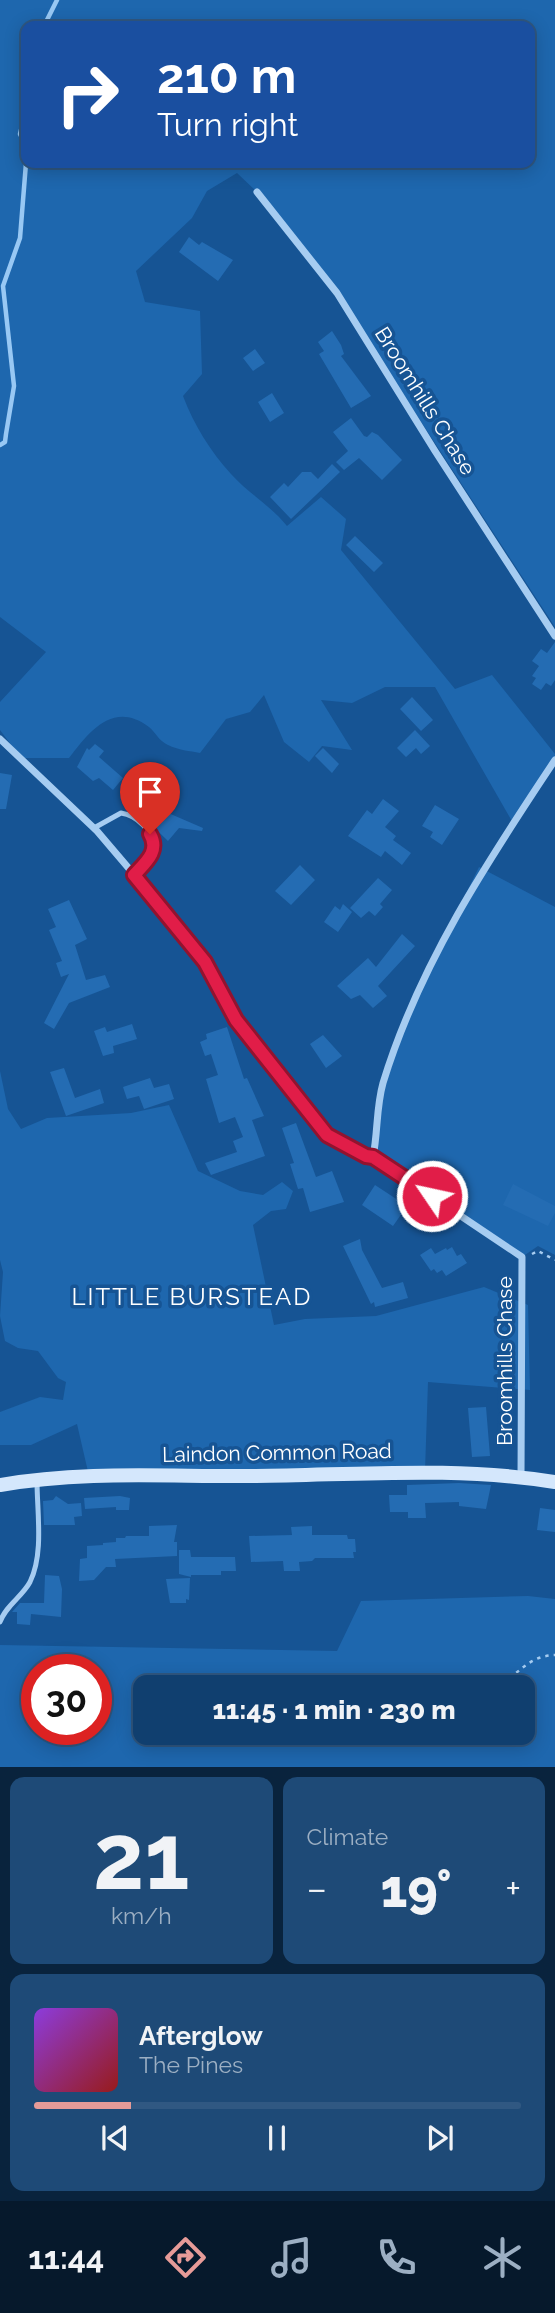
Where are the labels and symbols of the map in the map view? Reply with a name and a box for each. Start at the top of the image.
street label: Broomhills Chase [370,322,481,479]
pin [120,762,180,834]
position arrow [395,1159,469,1233]
street label: Broomhills Chase [492,1276,517,1446]
district label: LITTLE BURSTEAD [72,1282,312,1311]
street label: Laindon Common Road [162,1438,392,1467]
speed limit sign: 30 [21,1654,112,1745]

